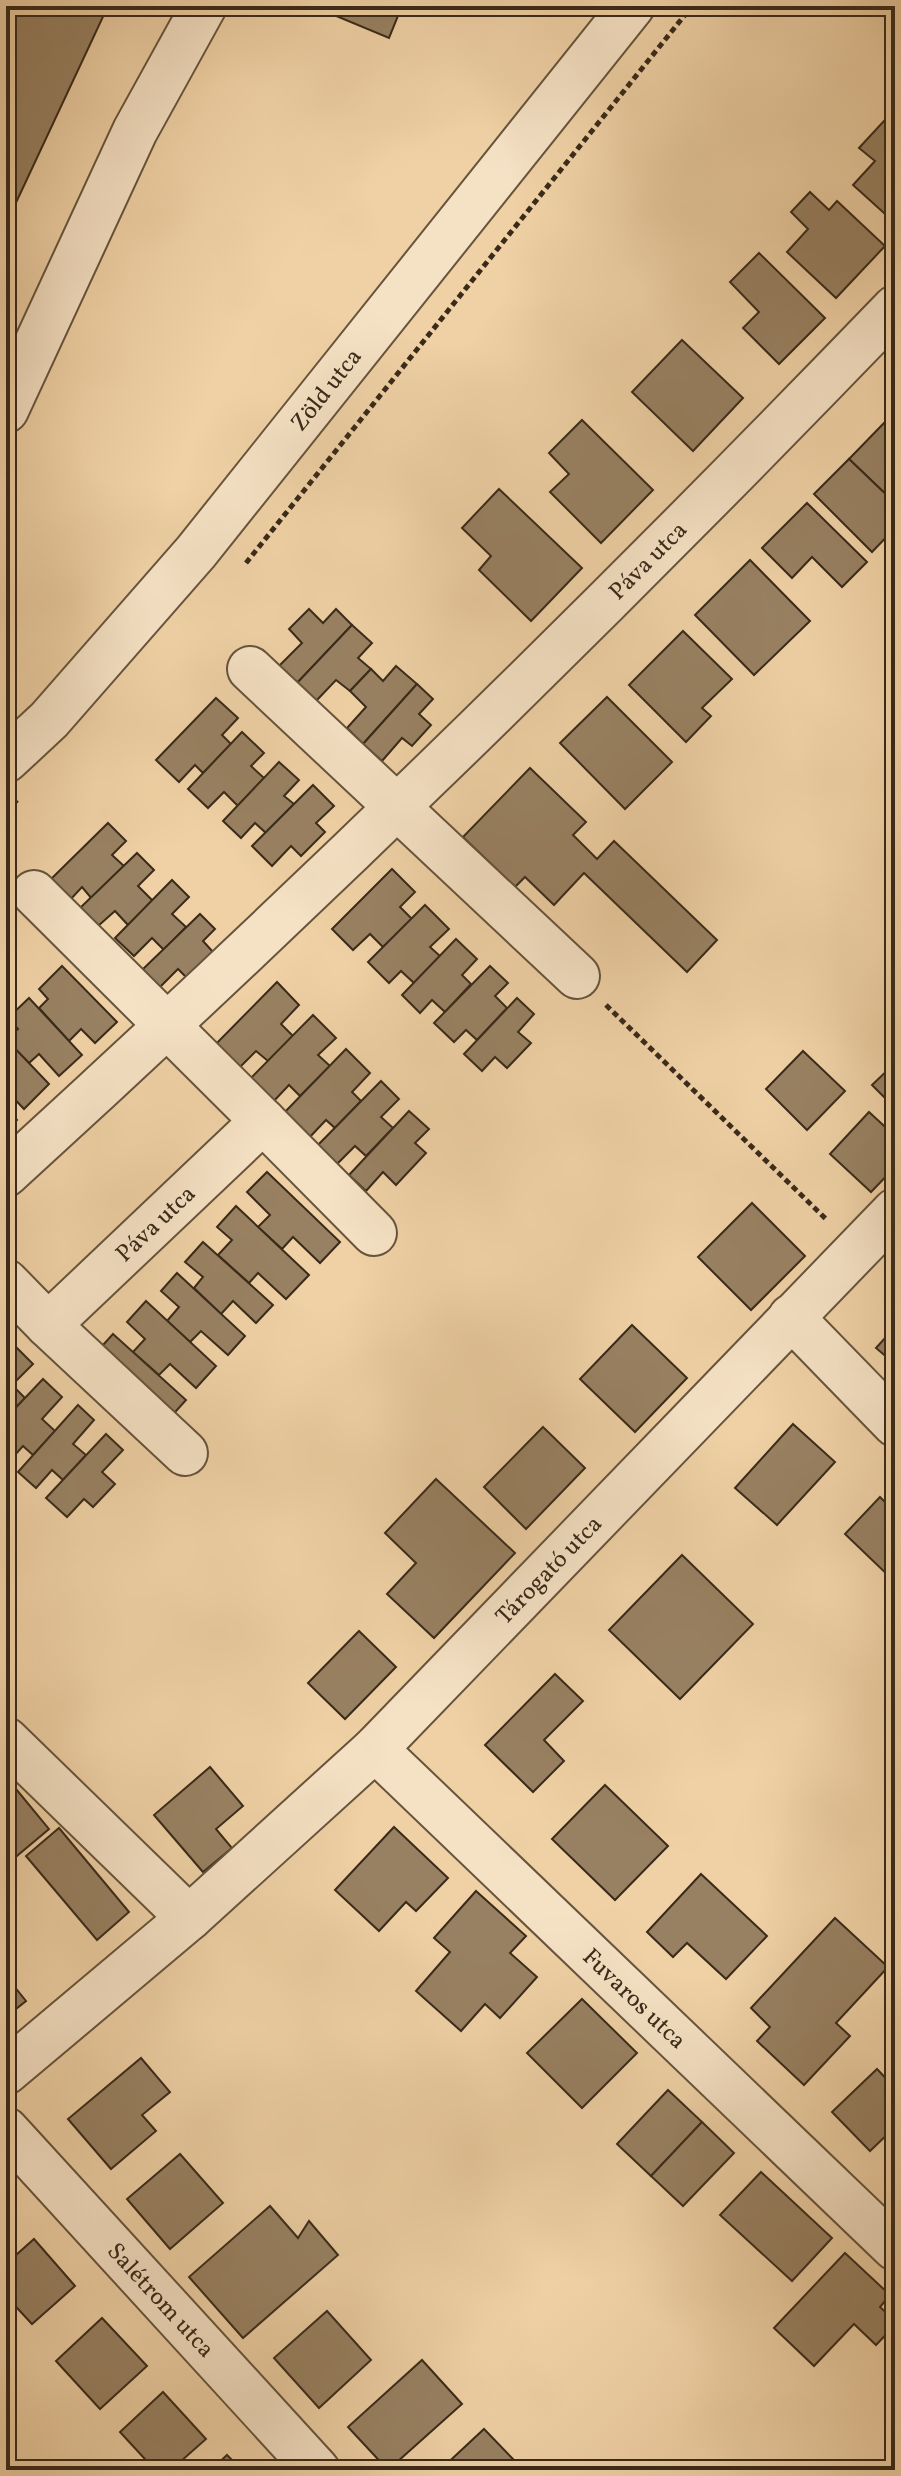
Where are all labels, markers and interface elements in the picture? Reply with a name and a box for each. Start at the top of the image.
street label: Zöld utca [284,342,371,439]
street label: Páva utca [602,515,696,609]
street label: Páva utca [109,1178,204,1271]
street label: Tárogató utca [489,1509,611,1633]
street label: Fuvaros utca [574,1942,693,2058]
street label: Salétrom utca [98,2236,221,2366]

